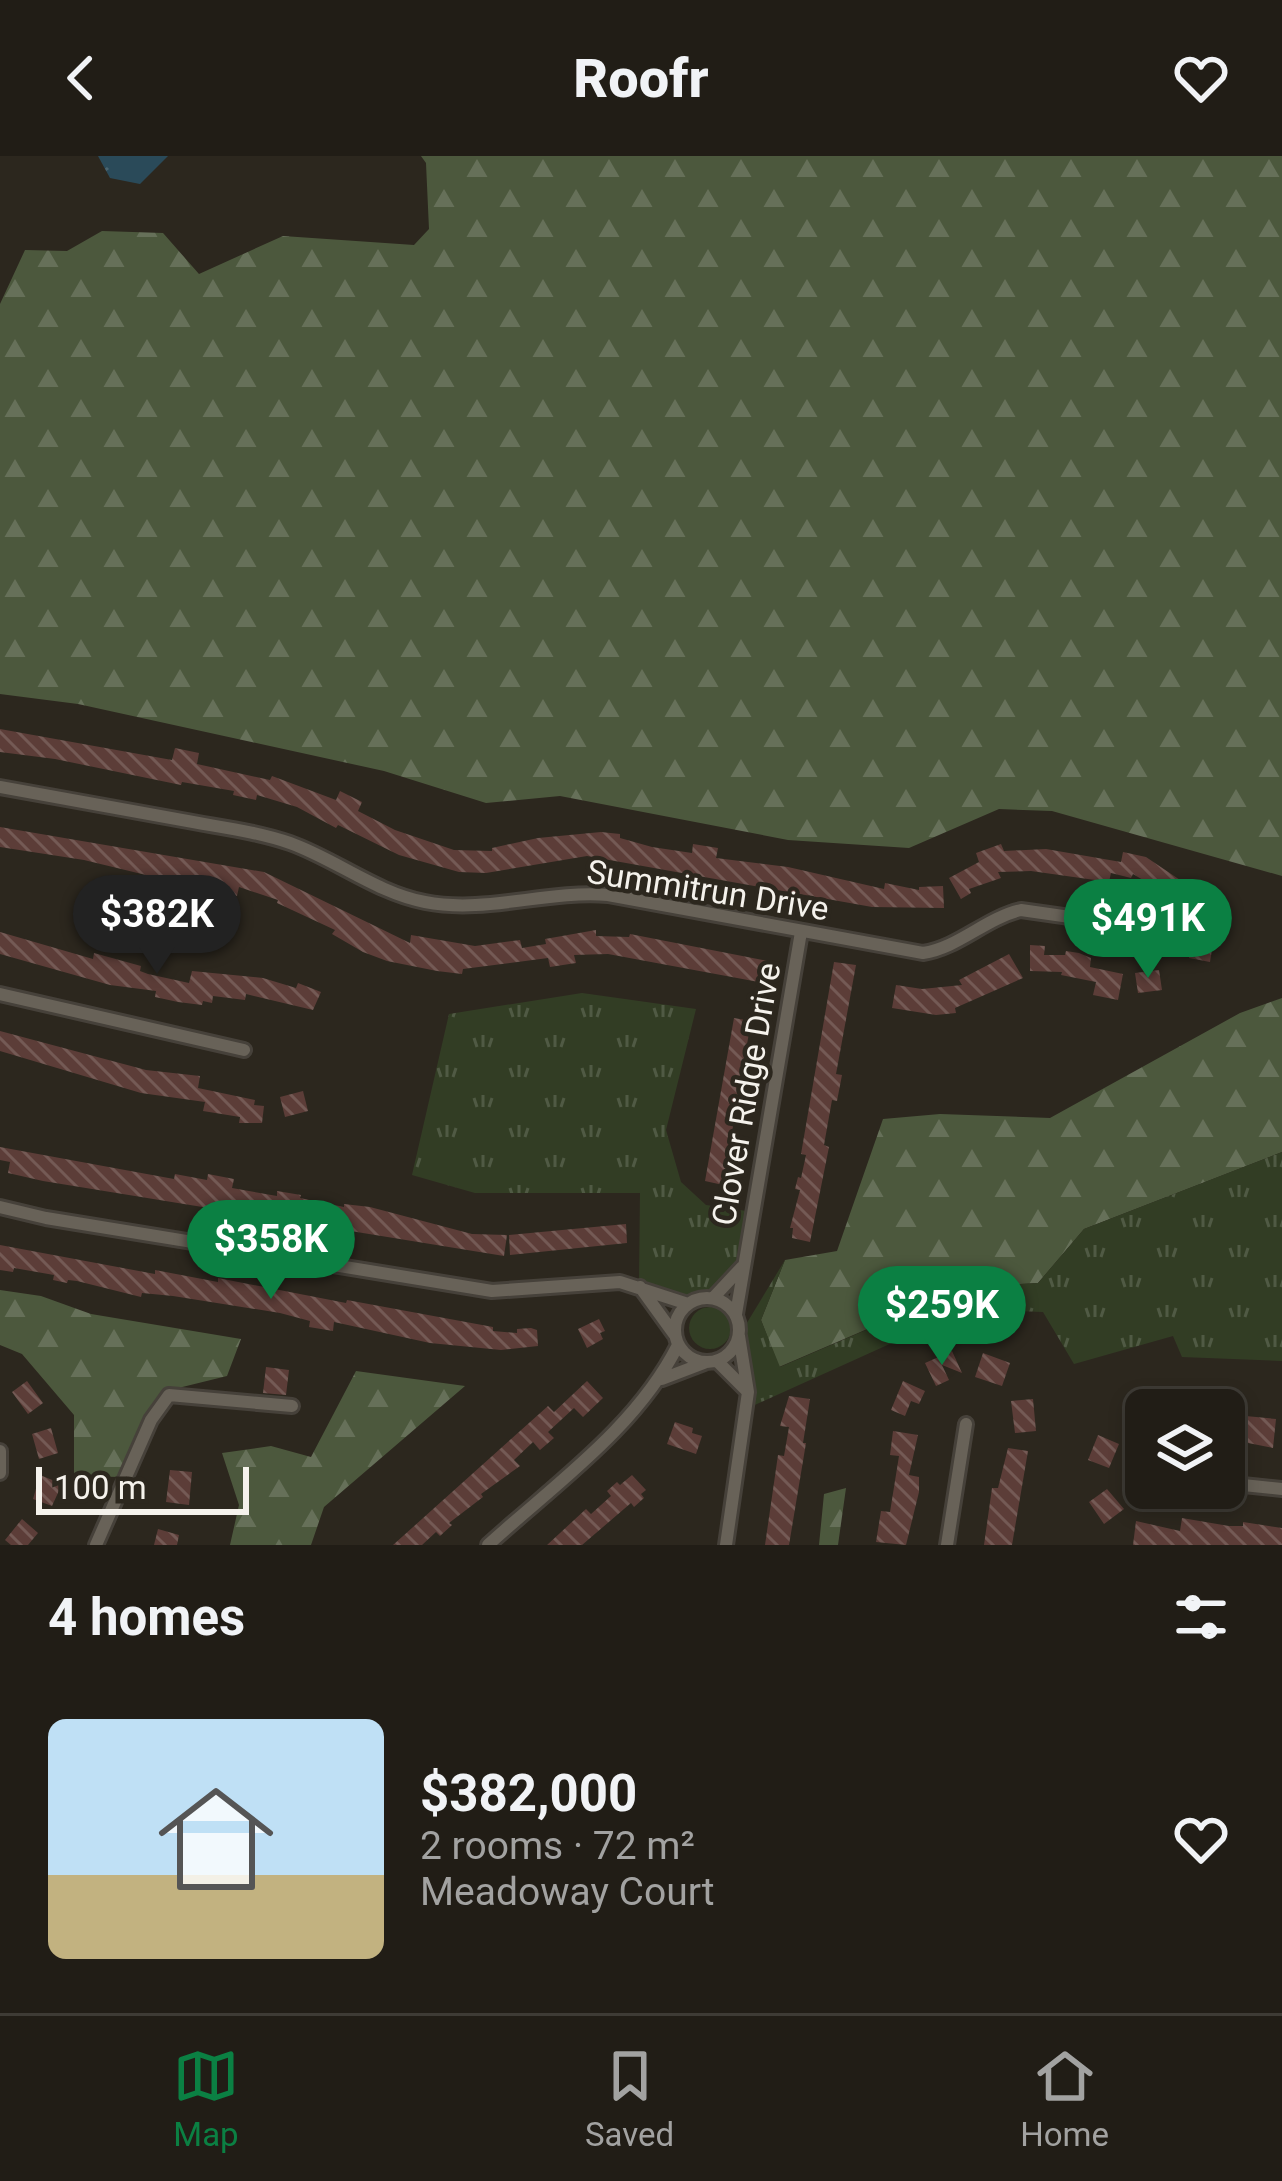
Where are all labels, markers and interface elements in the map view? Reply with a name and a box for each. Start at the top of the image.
icon: back [48,45,114,111]
icon: heart [1168,45,1234,111]
text: Roofr [573,47,709,110]
street label: Summitrun Drive [584,852,832,928]
pin: $382K [73,875,241,977]
pin: $491K [1064,879,1232,981]
text: $382K [100,891,214,937]
text: $491K [1091,895,1205,941]
street label: Clover Ridge Drive [704,960,788,1228]
pin: $358K [187,1200,355,1302]
text: $358K [214,1216,328,1262]
pin: $259K [858,1266,1026,1368]
text: $259K [885,1282,999,1328]
map controls [1125,1389,1245,1509]
button: layers [1125,1389,1245,1509]
scale bar [36,1461,249,1514]
text: 100 m [54,1468,147,1507]
icon: filters [1168,1584,1234,1650]
text: 4 homes [48,1588,245,1647]
text: $382,000 [420,1764,637,1823]
icon: home [144,1767,288,1911]
icon: heart [1168,1806,1234,1872]
text: 2 rooms · 72 m² [420,1823,695,1869]
text: Meadoway Court [420,1869,715,1915]
tab: Map [173,2043,239,2154]
tab: Saved [585,2043,674,2154]
tab: Home [1020,2043,1109,2154]

